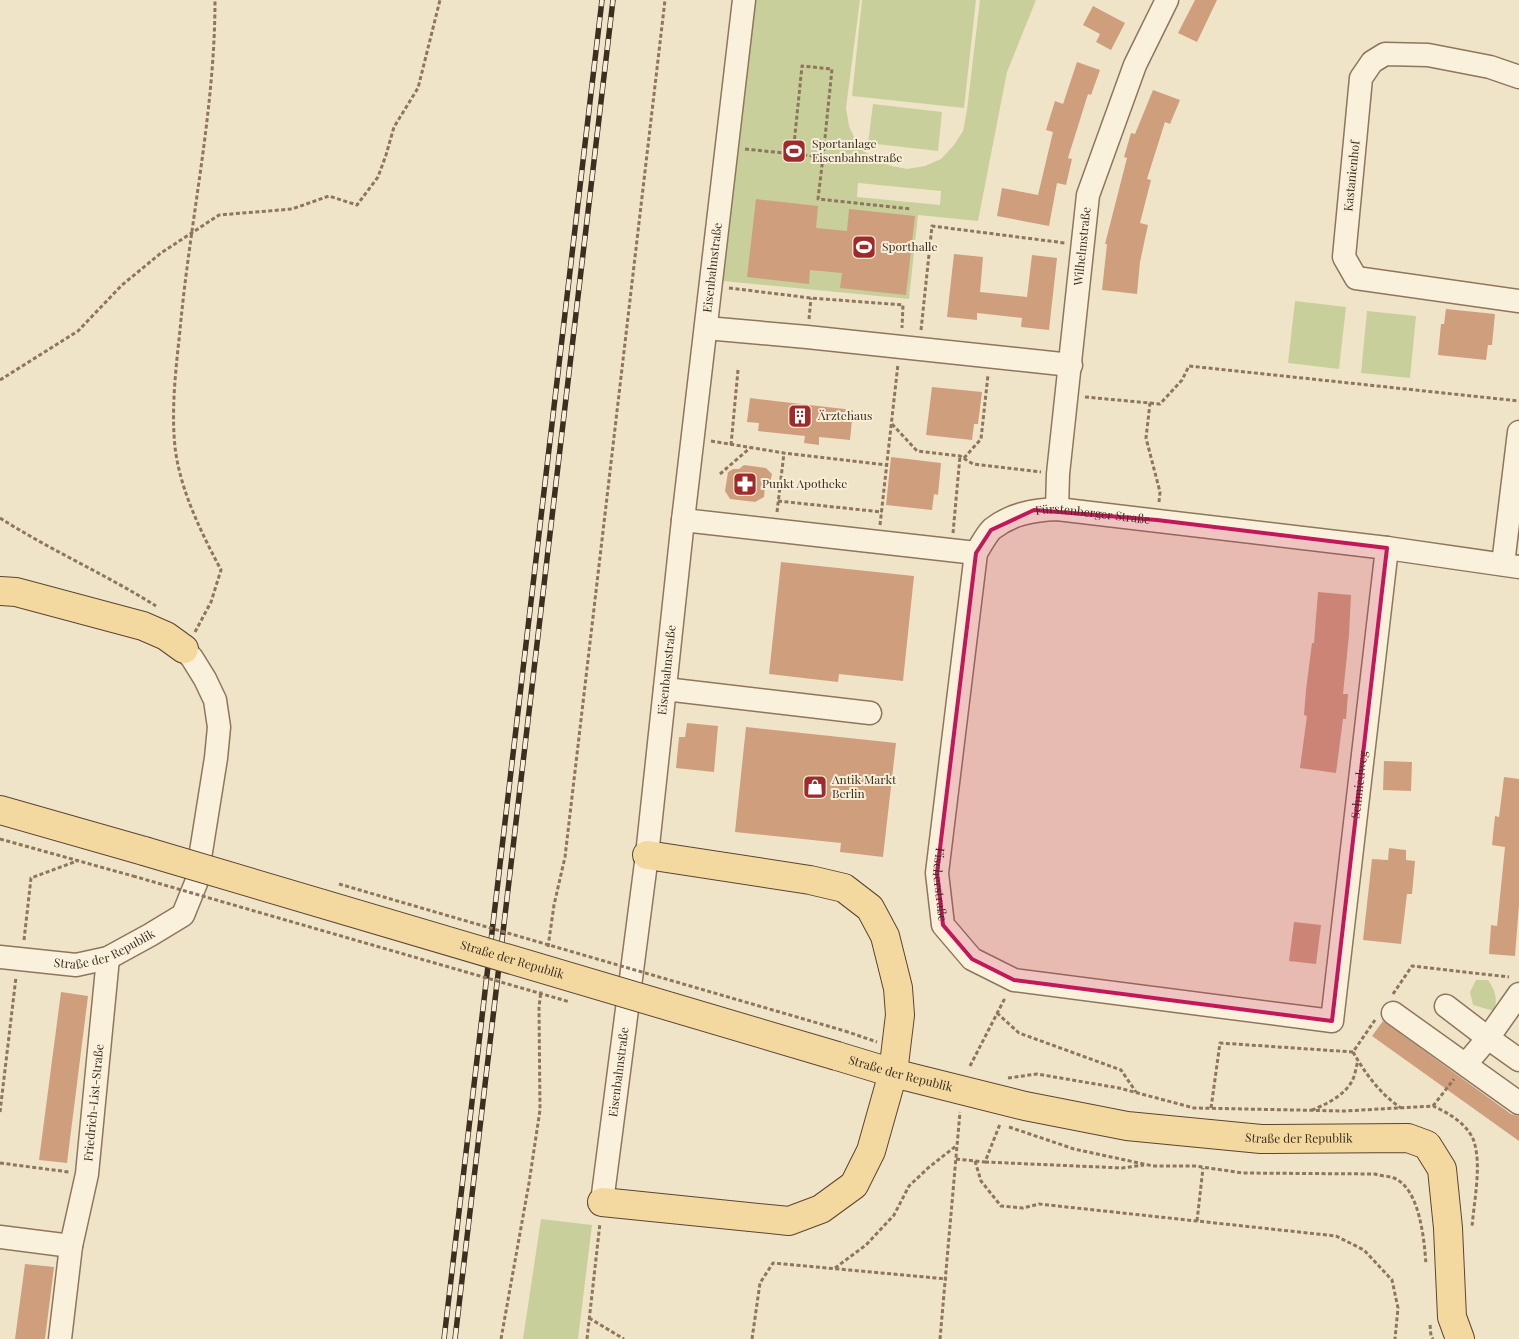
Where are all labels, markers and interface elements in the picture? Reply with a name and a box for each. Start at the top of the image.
place label: Sportanlage Eisenbahnstraße [812,135,902,165]
sports icon: Sportanlage Eisenbahnstraße [781,138,807,164]
street label: Kastanienhof [1339,139,1363,212]
street label: Wilhelmstraße [1069,206,1094,287]
street label: Eisenbahnstraße [698,222,725,313]
sports icon: Sporthalle [851,234,877,260]
place label: Sporthalle [882,238,937,254]
building icon: Ärztehaus [787,403,813,429]
place label: Ärztehaus [817,407,872,423]
pharmacy icon: Punkt Apotheke [732,471,758,497]
place label: Punkt Apotheke [762,475,847,491]
street label: Fürstenberger Straße [1034,500,1151,527]
street label: Eisenbahnstraße [653,624,679,716]
street label: Schmiedweg [1347,749,1370,819]
place label: Antik Markt Berlin [831,771,897,801]
shop icon: Antik Markt Berlin [802,774,828,800]
street label: Fischerstraße [930,847,952,922]
street label: Straße der Republik [53,925,158,972]
street label: Straße der Republik [459,936,567,982]
street label: Eisenbahnstraße [604,1026,632,1118]
street label: Friedrich-List-Straße [79,1043,107,1162]
street label: Straße der Republik [847,1051,955,1095]
street label: Straße der Republik [1245,1129,1353,1146]

